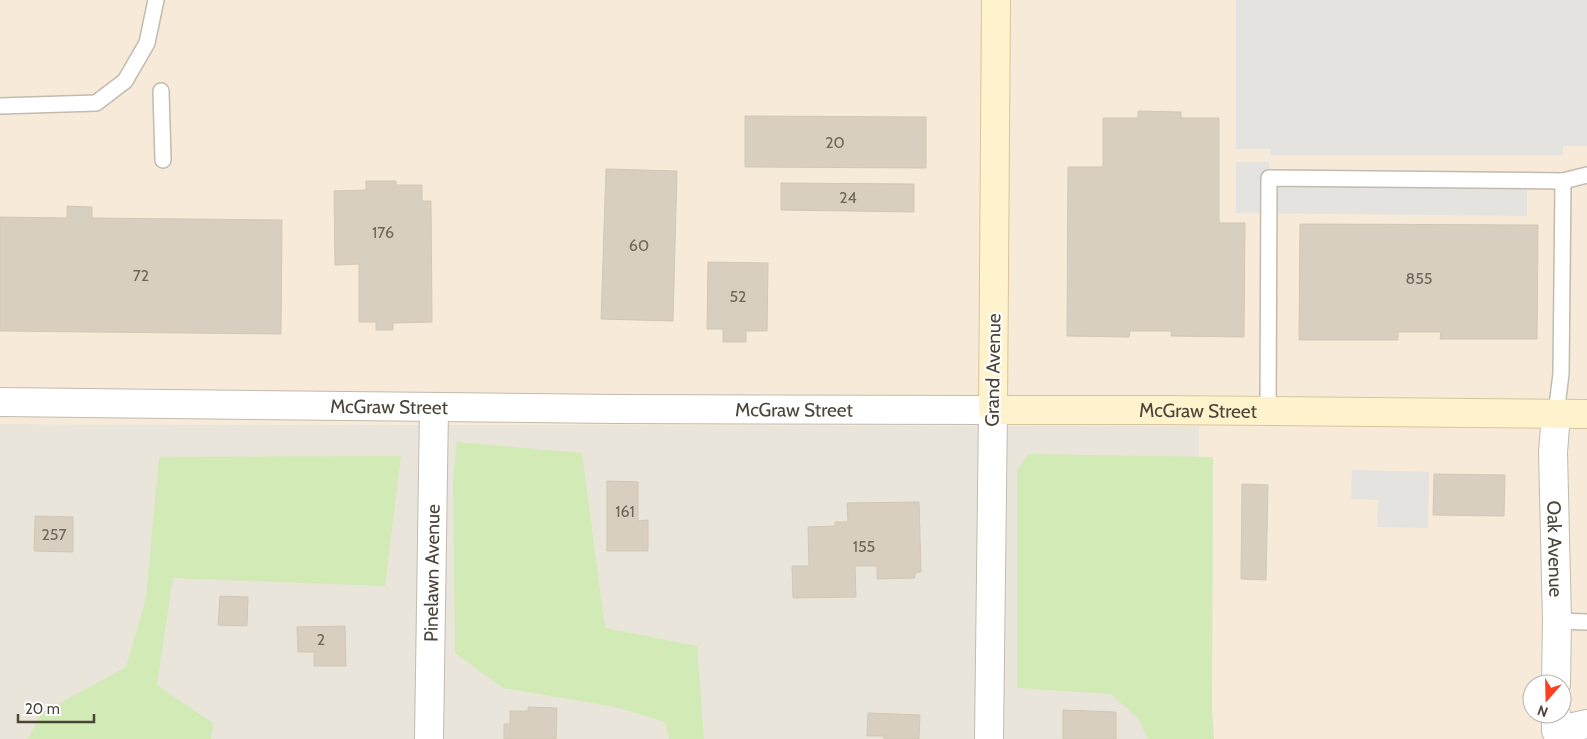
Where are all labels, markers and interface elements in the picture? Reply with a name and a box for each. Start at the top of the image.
house number: 20 [825,133,845,152]
house number: 24 [839,188,857,207]
house number: 176 [372,223,394,242]
house number: 60 [629,236,649,255]
house number: 72 [133,266,149,285]
house number: 855 [1405,269,1433,288]
house number: 52 [729,287,747,306]
street label: Grand Avenue [981,313,1005,427]
street label: McGraw Street [330,394,449,419]
street label: McGraw Street [735,398,854,421]
street label: McGraw Street [1139,399,1258,422]
street label: Oak Avenue [1543,500,1568,598]
house number: 161 [615,502,635,521]
street label: Pinelawn Avenue [419,504,444,642]
house number: 257 [41,525,67,544]
house number: 155 [853,537,875,556]
house number: 2 [317,630,325,649]
north arrow [1522,674,1572,724]
scale bar [18,692,94,724]
text: 20 m [25,700,60,718]
text: N [1535,701,1550,721]

